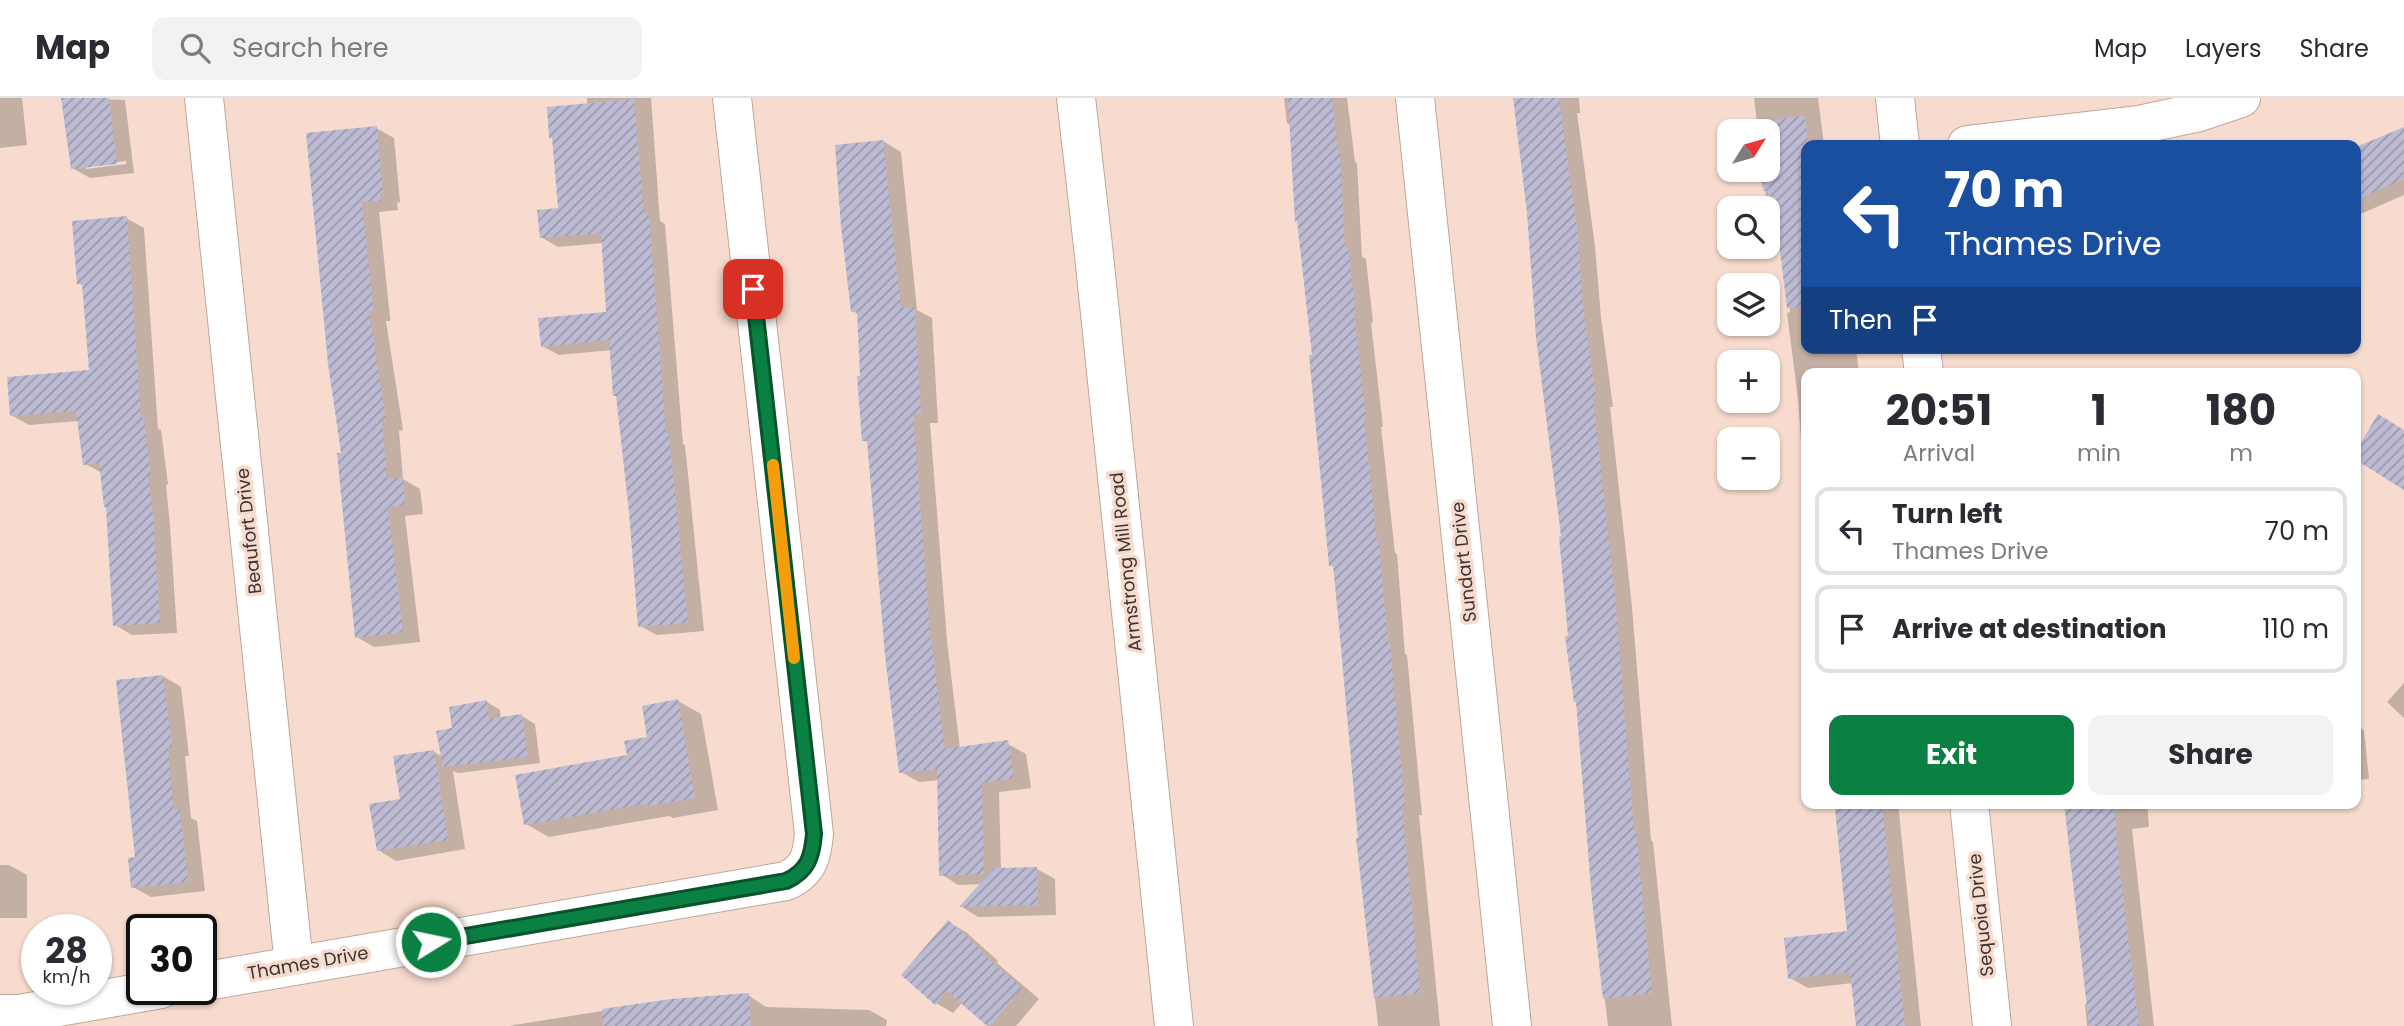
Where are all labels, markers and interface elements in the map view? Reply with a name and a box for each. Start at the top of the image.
search box [152,17,642,80]
text: Map [35,24,110,71]
icon: search [176,29,214,67]
text: Search here [232,30,389,66]
text: Map [2094,32,2147,65]
text: Layers [2185,32,2261,65]
text: Share [2299,32,2369,65]
north arrow [1717,119,1780,182]
map controls [1717,119,1780,490]
text: 70 m [1944,156,2064,224]
icon: left [1829,168,1920,259]
button: search [1717,196,1780,259]
text: Thames Drive [1944,221,2162,266]
pin [723,259,783,319]
icon: arrive [734,270,772,308]
button: layers [1717,273,1780,336]
icon: arrive [1906,301,1944,339]
text: Then [1829,302,1892,338]
button: + [1717,350,1780,413]
text: 20:51 [1886,381,1992,440]
text: 1 [2091,381,2107,440]
text: 180 [2206,381,2276,440]
button: − [1717,427,1780,490]
text: Arrival [1903,437,1975,469]
text: min [2077,437,2121,469]
text: m [2229,437,2253,469]
street label: Beaufort Drive [229,467,268,595]
street label: Armstrong Mill Road [1104,471,1147,653]
text: Turn left [1892,496,2003,532]
street label: Sundart Drive [1445,501,1482,624]
icon: left [1833,512,1871,550]
text: 70 m [2265,513,2329,549]
text: Thames Drive [1892,535,2048,567]
icon: arrive [1833,610,1871,648]
text: Arrive at destination [1892,611,2167,647]
text: 110 m [2262,611,2329,647]
button: Exit [1829,715,2074,795]
button: Share [2088,715,2333,795]
street label: Sequoia Drive [1962,852,1999,978]
position arrow [394,905,468,979]
speed limit sign: 30 [126,914,217,1005]
text: 28 [45,926,88,975]
street label: Thames Drive [245,940,370,985]
text: km/h [43,964,90,989]

